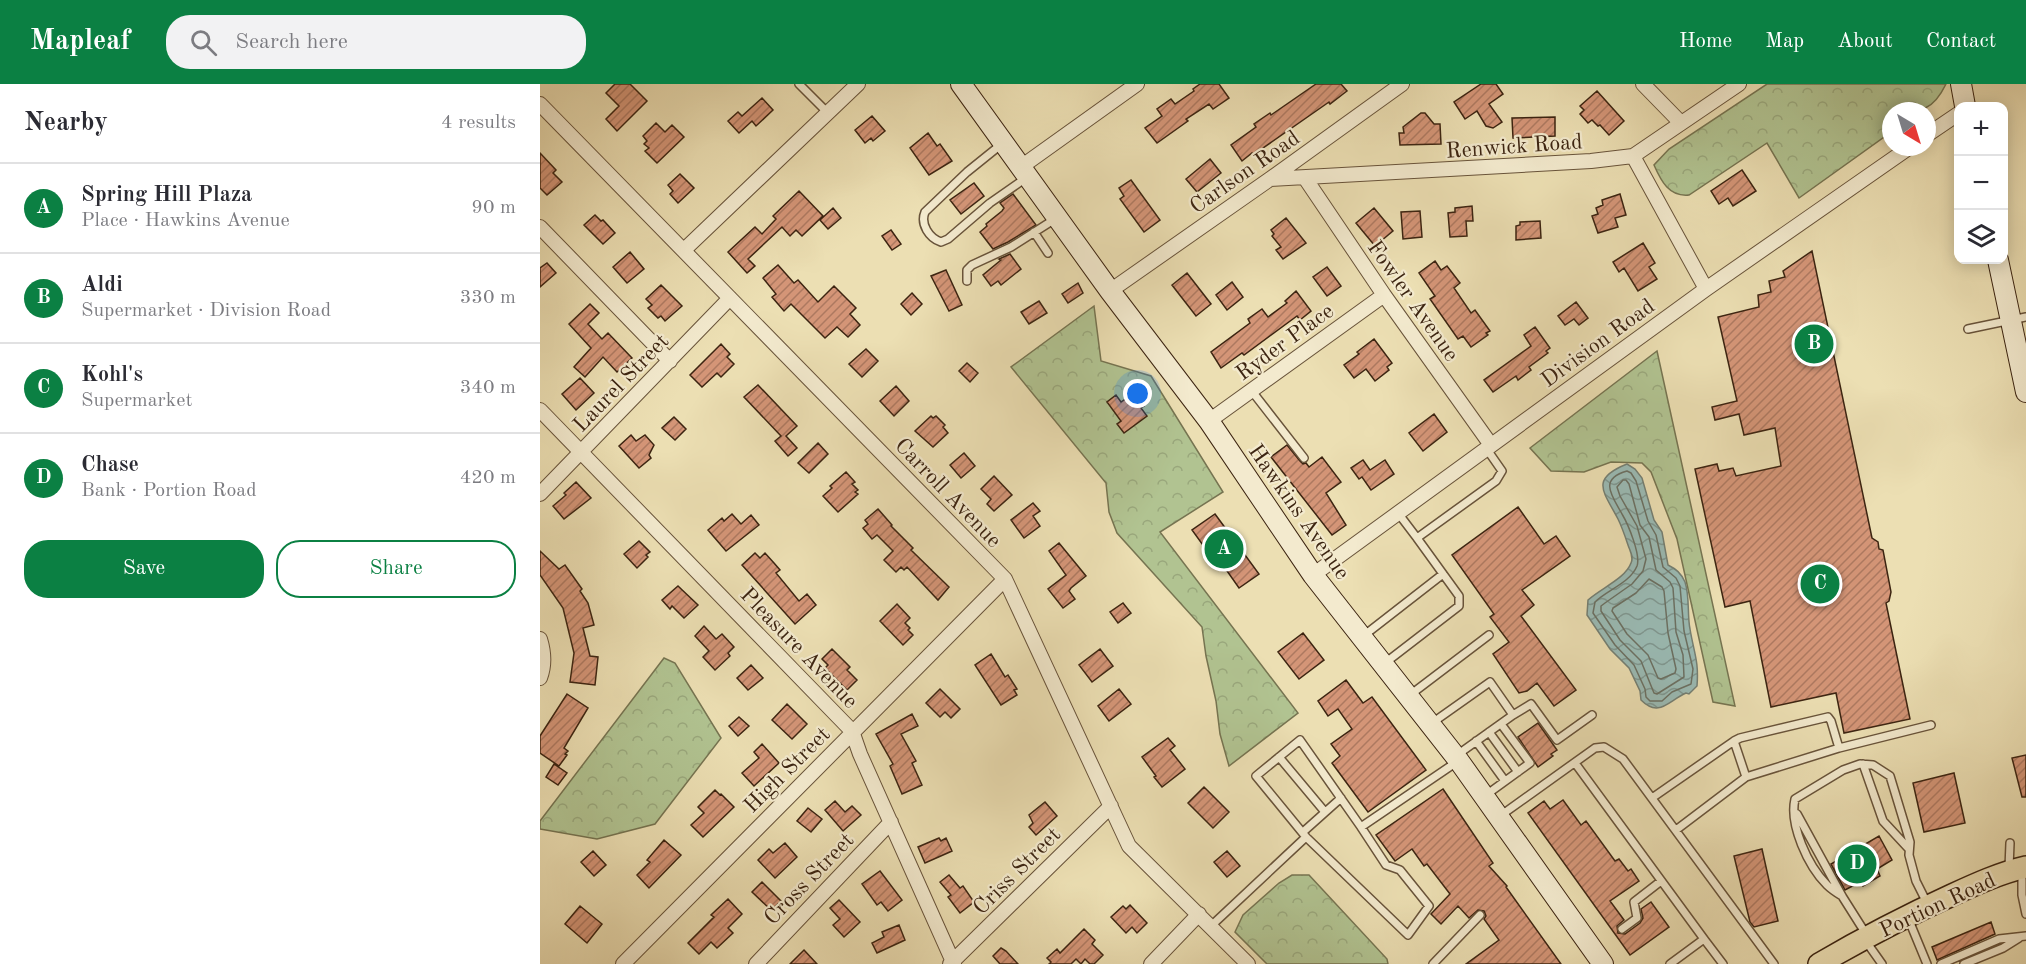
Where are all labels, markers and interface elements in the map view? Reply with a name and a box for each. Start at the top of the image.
search box [166,15,586,69]
icon: search [187,26,220,59]
text: Mapleaf [30,28,130,56]
text: Search here [235,31,348,53]
text: Home [1679,31,1732,52]
text: Map [1765,31,1804,52]
text: About [1837,31,1893,52]
text: Contact [1926,31,1996,52]
north arrow [1882,102,1936,156]
map controls [1954,102,2008,264]
button: + [1954,102,2008,156]
text: Nearby [24,110,108,136]
text: 4 results [441,113,516,133]
street label: Carlson Road [1186,127,1304,218]
street label: Renwick Road [1445,131,1583,163]
button: − [1954,156,2008,210]
text: Spring Hill Plaza [81,184,252,206]
text: A [36,198,51,218]
text: 90 m [471,198,516,218]
button: layers [1954,210,2008,264]
text: Place · Hawkins Avenue [81,211,290,231]
street label: Fowler Avenue [1363,237,1462,366]
text: Aldi [81,274,123,296]
text: B [36,288,51,308]
text: 330 m [460,288,516,308]
street label: Division Road [1537,295,1659,392]
street label: Ryder Place [1232,300,1338,385]
text: Supermarket · Division Road [81,301,331,321]
pin: B [1794,322,1834,366]
street label: Laurel Street [569,330,673,437]
text: Kohl's [81,364,143,386]
text: C [37,378,50,398]
text: 340 m [460,378,516,398]
your location [1123,379,1152,408]
text: Supermarket [81,391,192,411]
street label: Carroll Avenue [890,435,1005,552]
street label: Hawkins Avenue [1244,440,1353,584]
text: Chase [81,454,139,476]
text: D [36,468,51,488]
text: 420 m [460,468,516,488]
text: Bank · Portion Road [81,481,257,501]
pin: A [1204,526,1244,572]
button: Save [24,540,264,598]
button: Share [276,540,516,598]
pin: C [1800,562,1840,606]
street label: Pleasure Avenue [736,584,861,713]
street label: High Street [740,723,835,818]
street label: Criss Street [970,824,1065,919]
street label: Cross Street [760,829,858,930]
pin: D [1838,842,1876,886]
street label: Portion Road [1876,869,1999,942]

